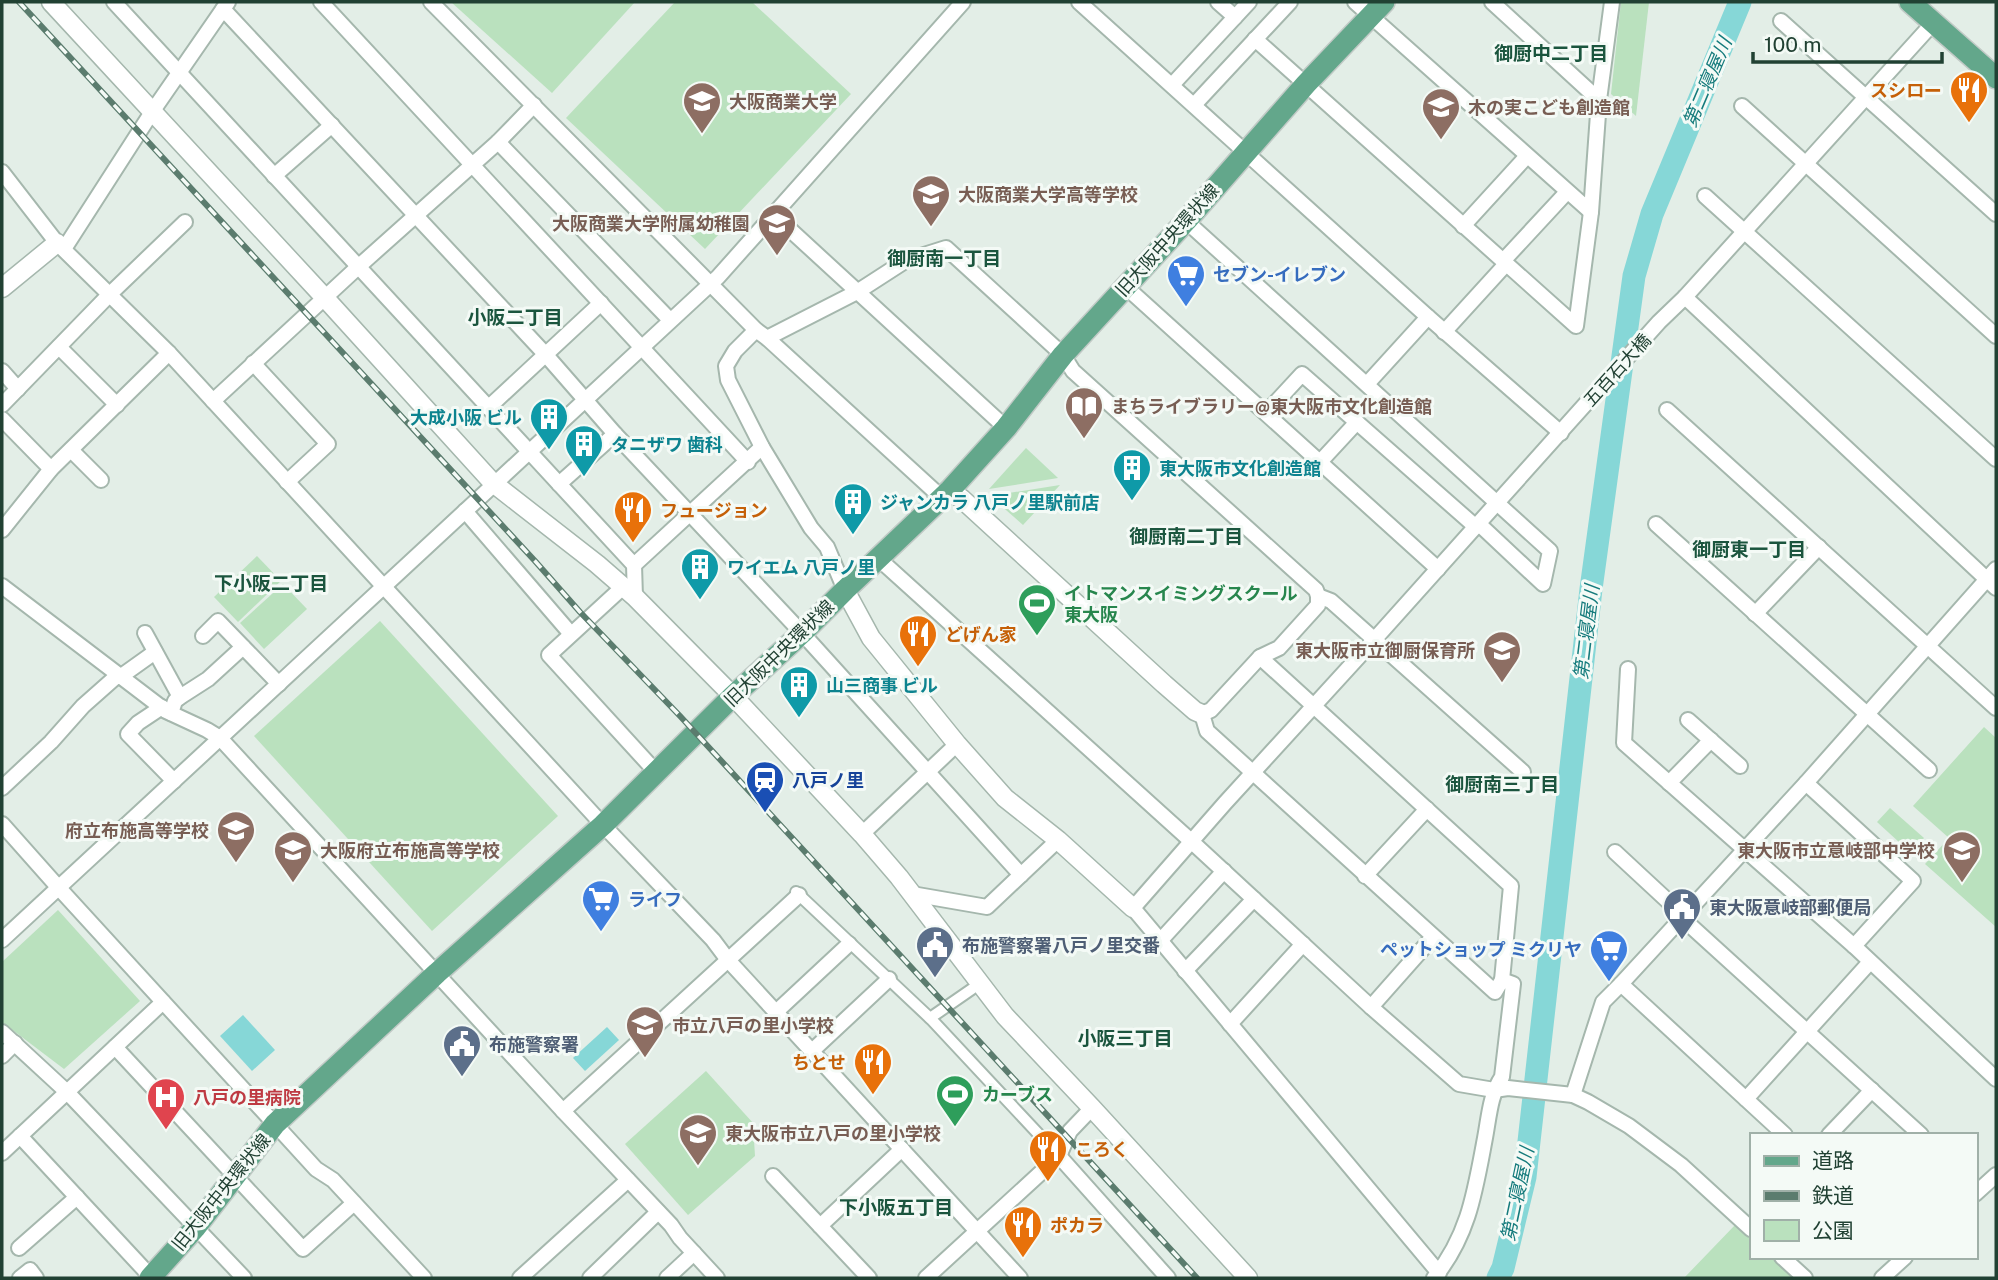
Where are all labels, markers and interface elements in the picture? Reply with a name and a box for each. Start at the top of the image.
scale bar [1753,21,1942,65]
water label: 第二寝屋川 [1678,32,1736,130]
text: 100 m [1764,32,1821,57]
district label: 御厨中二丁目 [1494,42,1608,64]
restaurant icon: スシロー [1948,69,1990,124]
school or university icon: 大阪商業大学 [681,80,723,135]
place label: スシロー [1870,80,1942,101]
school or university icon: 木の実こども創造館 [1420,86,1462,141]
place label: 大阪商業大学 [729,91,837,112]
place label: 木の実こども創造館 [1468,97,1630,118]
school or university icon: 大阪商業大学高等学校 [910,173,952,228]
street label: 旧大阪中央環状線 [1111,179,1223,301]
place label: 大阪商業大学高等学校 [958,184,1138,205]
school or university icon: 大阪商業大学附属幼稚園 [756,202,798,257]
place label: 大阪商業大学附属幼稚園 [552,213,750,234]
district label: 御厨南一丁目 [887,247,1001,269]
supermarket icon: セブン-イレブン [1165,253,1207,308]
place label: セブン-イレブン [1213,264,1346,285]
district label: 小阪二丁目 [467,306,563,328]
street label: 五百石大橋 [1579,330,1655,410]
library icon: まちライブラリー@東大阪市文化創造館 [1063,385,1105,440]
building icon: 大成小阪 ビル [528,396,570,451]
place label: まちライブラリー@東大阪市文化創造館 [1111,396,1432,417]
place label: 大成小阪 ビル [410,407,522,428]
building icon: タニザワ 歯科 [563,423,605,478]
place label: タニザワ 歯科 [611,434,723,455]
building icon: 東大阪市文化創造館 [1111,447,1153,502]
place label: 東大阪市文化創造館 [1159,458,1321,479]
building icon: ジャンカラ 八戸ノ里駅前店 [832,481,874,536]
restaurant icon: フュージョン [612,489,654,544]
place label: ジャンカラ 八戸ノ里駅前店 [880,492,1099,513]
place label: フュージョン [660,500,768,521]
district label: 御厨南二丁目 [1129,525,1243,547]
district label: 御厨東一丁目 [1692,538,1806,560]
building icon: ワイエム 八戸ノ里 [679,546,721,601]
place label: ワイエム 八戸ノ里 [727,557,875,578]
district label: 下小阪二丁目 [214,572,328,594]
sports icon: イトマンスイミングスクール 東大阪 [1016,582,1058,637]
water label: 第二寝屋川 [1569,582,1603,680]
place label: イトマンスイミングスクール 東大阪 [1064,583,1298,625]
street label: 旧大阪中央環状線 [720,595,838,711]
restaurant icon: どげん家 [897,613,939,668]
place label: どげん家 [945,624,1017,645]
school or university icon: 東大阪市立御厨保育所 [1481,629,1523,684]
place label: 東大阪市立御厨保育所 [1295,640,1475,661]
building icon: 山三商事 ビル [778,664,820,719]
place label: 山三商事 ビル [826,675,938,696]
station icon: 八戸ノ里 [744,759,786,814]
place label: 八戸ノ里 [792,770,864,791]
district label: 御厨南三丁目 [1445,773,1559,795]
school or university icon: 府立布施高等学校 [215,809,257,864]
place label: 府立布施高等学校 [65,820,209,841]
school or university icon: 大阪府立布施高等学校 [272,829,314,884]
school or university icon: 東大阪市立意岐部中学校 [1941,829,1983,884]
place label: 大阪府立布施高等学校 [320,840,500,861]
place label: 東大阪市立意岐部中学校 [1737,840,1935,861]
supermarket icon: ライフ [580,878,622,933]
public building icon: 東大阪意岐部郵便局 [1661,886,1703,941]
place label: ライフ [628,889,682,910]
place label: 東大阪意岐部郵便局 [1709,897,1871,918]
public building icon: 布施警察署八戸ノ里交番 [914,924,956,979]
supermarket icon: ペットショップ ミクリヤ [1588,928,1630,983]
place label: 布施警察署八戸ノ里交番 [962,935,1160,956]
place label: ペットショップ ミクリヤ [1380,939,1582,960]
school or university icon: 市立八戸の里小学校 [624,1004,666,1059]
place label: 市立八戸の里小学校 [672,1015,834,1036]
public building icon: 布施警察署 [441,1023,483,1078]
district label: 小阪三丁目 [1077,1027,1173,1049]
place label: 布施警察署 [489,1034,579,1055]
restaurant icon: ちとせ [852,1041,894,1096]
place label: ちとせ [792,1052,846,1073]
sports icon: カーブス [934,1073,976,1128]
hospital icon: 八戸の里病院 [145,1076,187,1131]
place label: カーブス [982,1084,1053,1105]
place label: 八戸の里病院 [193,1087,301,1108]
school or university icon: 東大阪市立八戸の里小学校 [677,1112,719,1167]
place label: 東大阪市立八戸の里小学校 [725,1123,941,1144]
restaurant icon: ころく [1027,1128,1069,1183]
street label: 旧大阪中央環状線 [168,1129,274,1255]
legend [1750,1133,1977,1259]
place label: ころく [1075,1139,1129,1160]
water label: 第二寝屋川 [1496,1143,1538,1243]
text: 道路 [1812,1148,1854,1173]
text: 鉄道 [1812,1183,1854,1208]
district label: 下小阪五丁目 [839,1196,953,1218]
restaurant icon: ポカラ [1002,1204,1044,1259]
place label: ポカラ [1050,1215,1104,1236]
text: 公園 [1812,1218,1854,1243]

